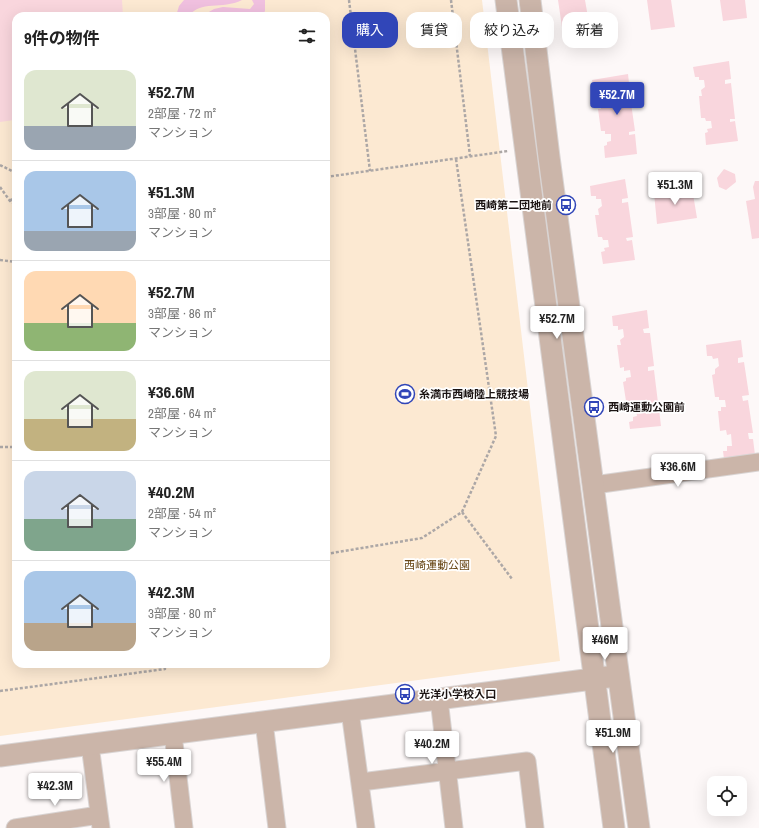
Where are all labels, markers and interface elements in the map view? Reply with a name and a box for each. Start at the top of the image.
chip: 購入 [342,12,398,48]
chip: 賃貸 [406,12,462,48]
chip: 絞り込み [470,12,554,48]
chip: 新着 [562,12,618,48]
icon: filters [296,25,318,47]
text: 9件の物件 [24,26,100,49]
text: ¥52.7M [148,80,195,103]
pin: ¥52.7M [584,82,650,116]
icon: home [56,86,104,134]
text: ¥52.7M [599,86,635,103]
text: 2部屋 · 72 m² [148,105,216,122]
text: マンション [148,124,213,141]
pin: ¥51.3M [642,172,708,206]
text: ¥51.3M [657,176,693,193]
text: ¥51.3M [148,180,195,203]
icon: home [56,187,104,235]
bus stop icon: 西崎第二団地前 [555,194,577,216]
place label: 西崎第二団地前 [475,198,552,212]
text: 3部屋 · 80 m² [148,205,216,222]
text: マンション [148,224,213,241]
text: ¥52.7M [148,280,195,303]
icon: home [56,287,104,335]
text: 3部屋 · 86 m² [148,305,216,322]
pin: ¥52.7M [524,306,590,340]
text: ¥52.7M [539,310,575,327]
text: マンション [148,324,213,341]
text: ¥36.6M [148,380,195,403]
sports icon: 糸満市西崎陸上競技場 [394,383,416,405]
icon: home [56,387,104,435]
place label: 糸満市西崎陸上競技場 [419,387,529,401]
bus stop icon: 西崎運動公園前 [583,396,605,418]
place label: 西崎運動公園前 [608,400,685,414]
text: 2部屋 · 64 m² [148,405,216,422]
text: マンション [148,424,213,441]
pin: ¥36.6M [645,454,711,488]
text: ¥36.6M [660,458,696,475]
text: ¥40.2M [148,480,195,503]
icon: home [56,487,104,535]
text: 2部屋 · 54 m² [148,505,216,522]
text: マンション [148,524,213,541]
park label: 西崎運動公園 [404,558,470,572]
text: ¥42.3M [148,580,195,603]
icon: home [56,587,104,635]
text: 3部屋 · 80 m² [148,605,216,622]
text: マンション [148,624,213,641]
pin: ¥46M [581,627,629,661]
text: ¥46M [592,631,618,648]
bus stop icon: 光洋小学校入口 [394,683,416,705]
place label: 光洋小学校入口 [419,687,496,701]
pin: ¥51.9M [580,720,646,754]
text: ¥51.9M [595,724,631,741]
pin: ¥40.2M [399,731,465,765]
text: ¥40.2M [414,735,450,752]
pin: ¥55.4M [131,749,197,783]
text: ¥55.4M [146,753,182,770]
pin: ¥42.3M [22,773,88,807]
map controls [707,776,747,816]
button: locate [707,776,747,816]
text: ¥42.3M [37,777,73,794]

